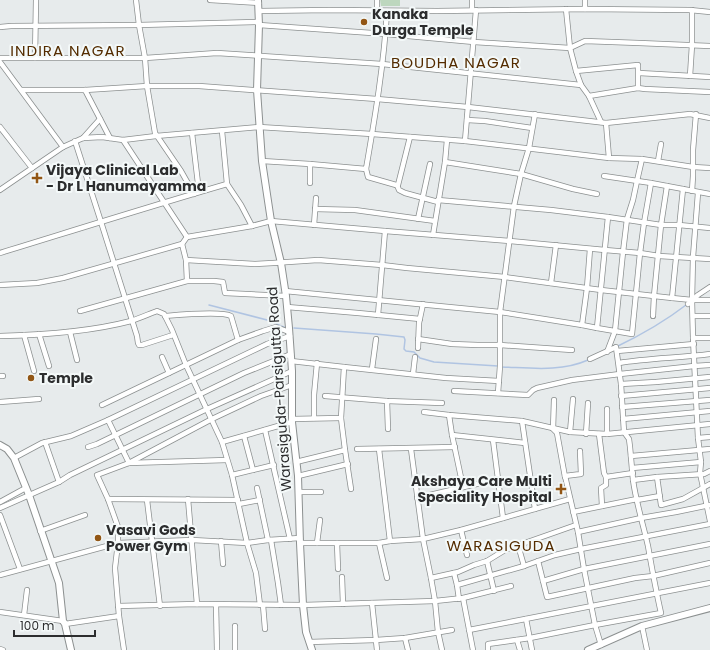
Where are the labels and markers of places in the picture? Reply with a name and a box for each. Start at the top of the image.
place label: Kanaka Durga Temple [372,4,474,40]
marker: Kanaka Durga Temple [359,17,369,27]
place label: Vijaya Clinical Lab - Dr L Hanumayamma [46,160,206,196]
marker: Vijaya Clinical Lab - Dr L Hanumayamma [31,172,43,184]
place label: Temple [39,368,93,388]
marker: Temple [26,373,36,383]
place label: Akshaya Care Multi Speciality Hospital [411,471,552,507]
marker: Akshaya Care Multi Speciality Hospital [555,483,567,495]
place label: Vasavi Gods Power Gym [106,520,196,556]
marker: Vasavi Gods Power Gym [93,533,103,543]

